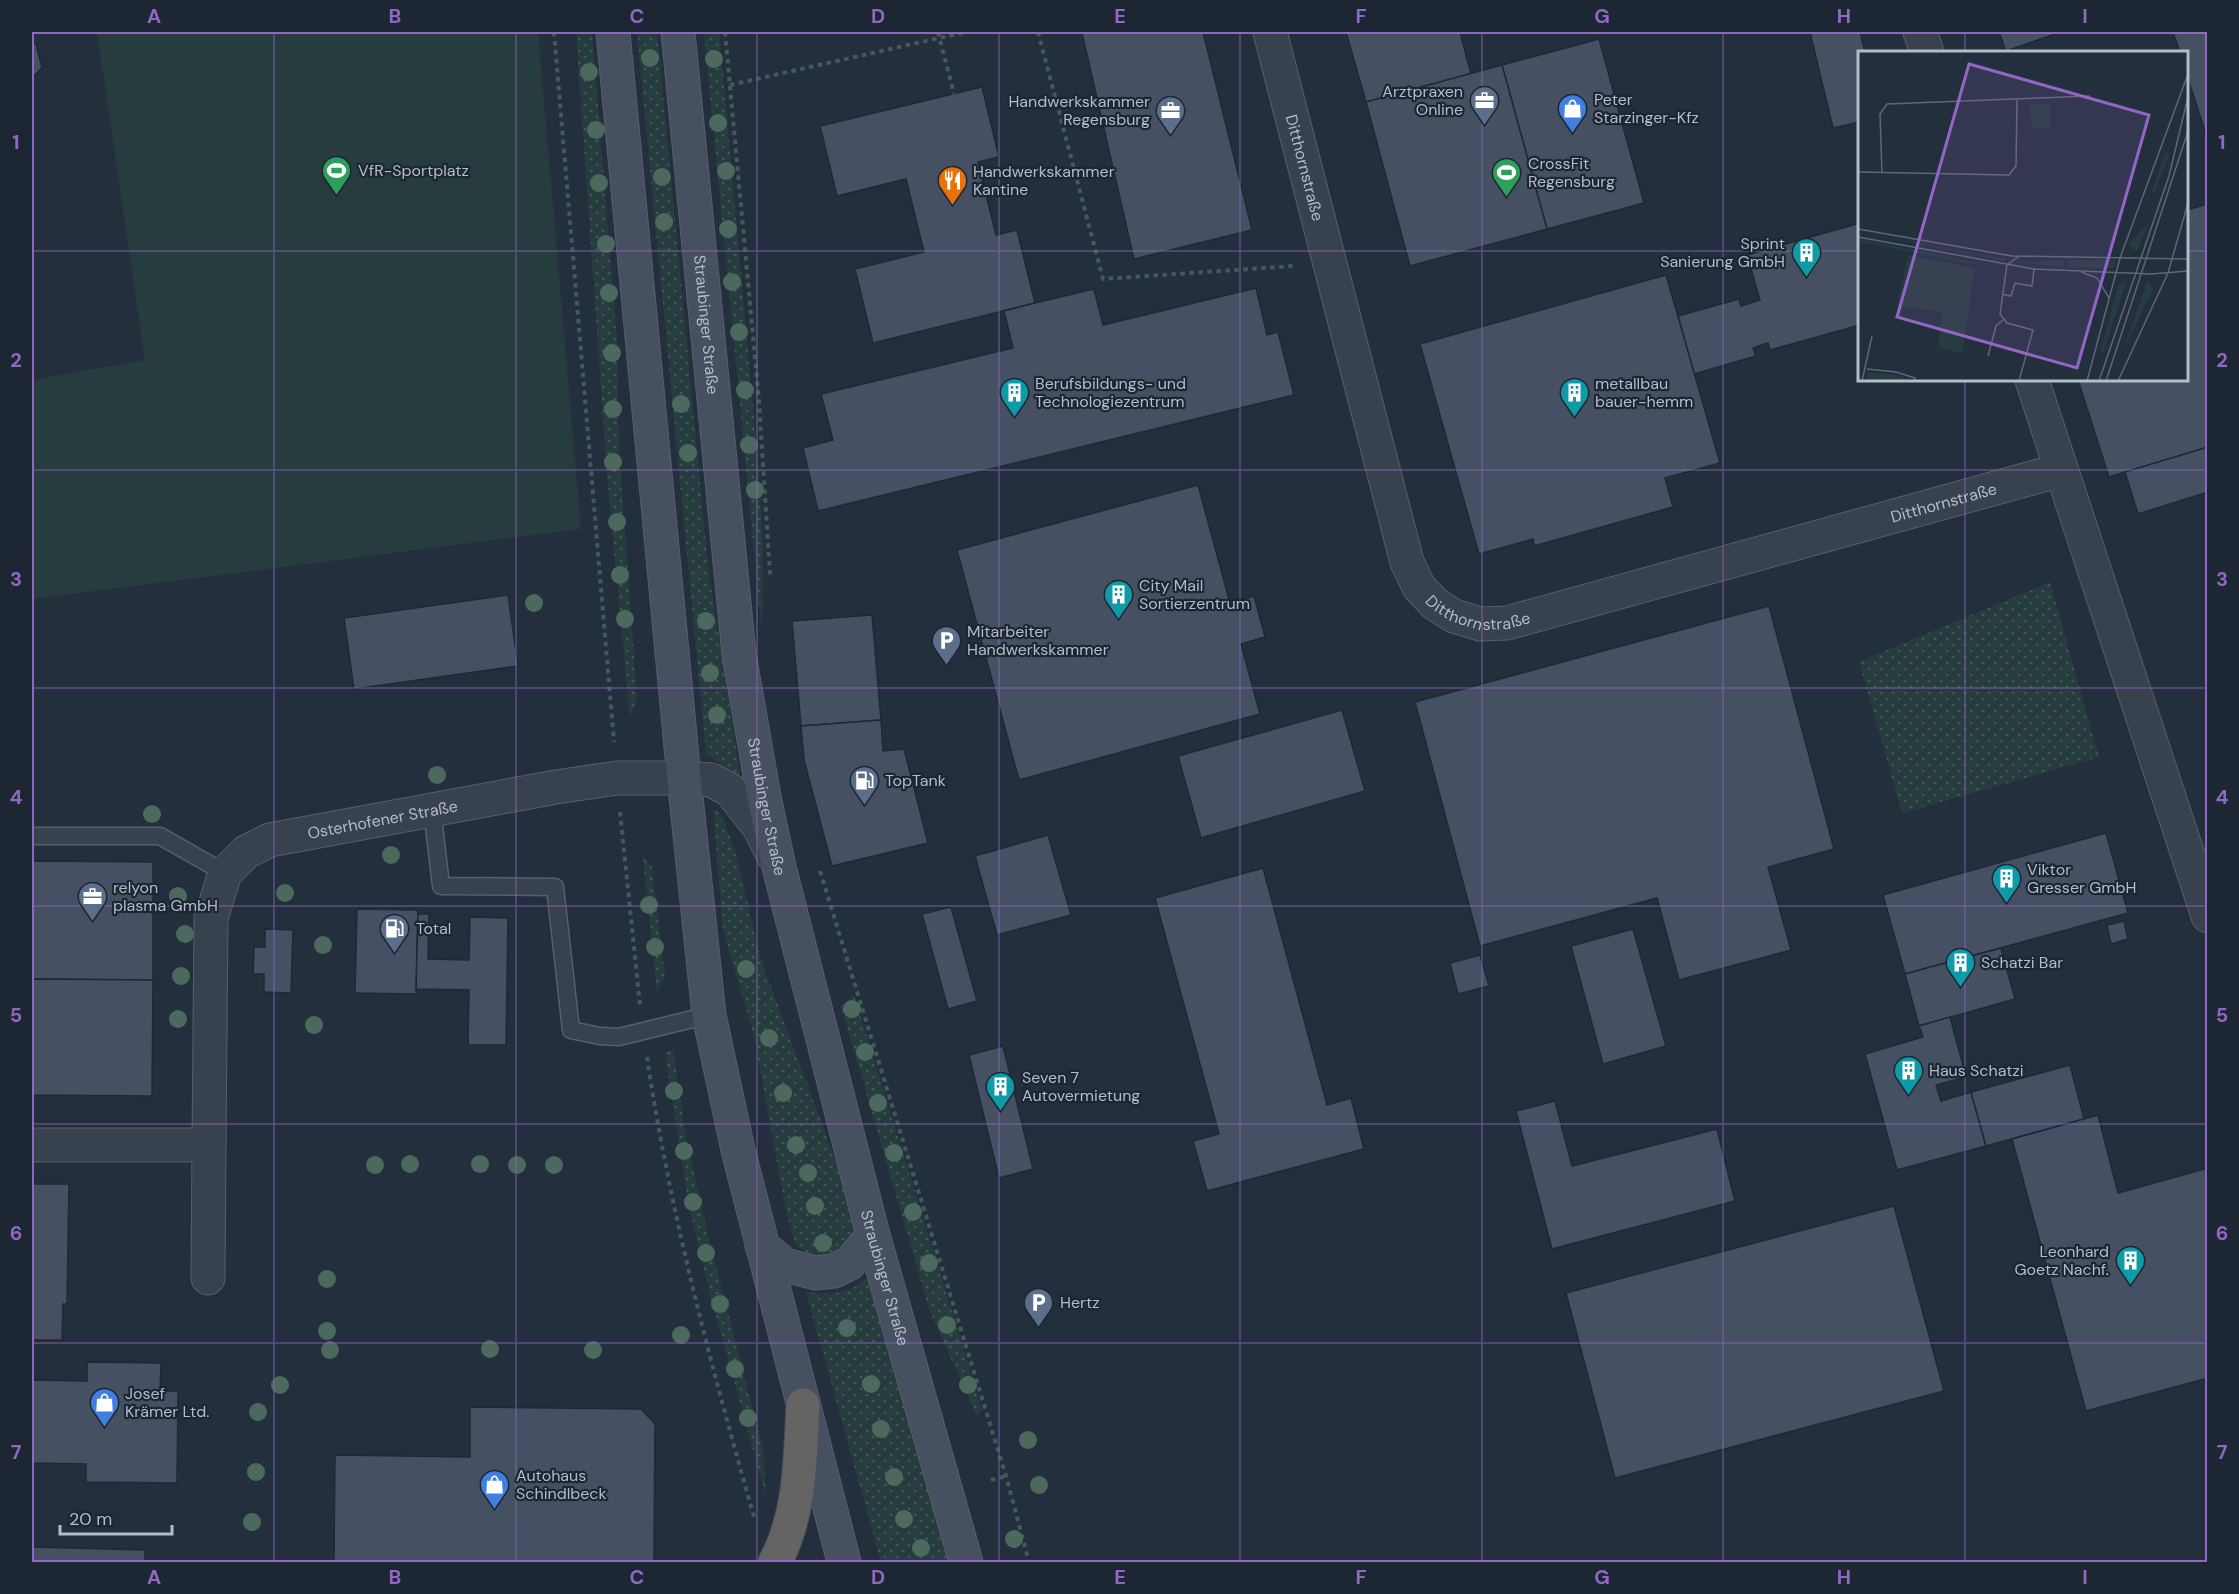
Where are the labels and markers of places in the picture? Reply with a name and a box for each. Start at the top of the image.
place label: Arztpraxen Online [1382,81,1463,120]
office icon: Arztpraxen Online [1468,84,1500,126]
place label: Peter Starzinger-Kfz [1594,89,1699,128]
place label: Handwerkskammer Regensburg [1008,91,1150,130]
shop icon: Peter Starzinger-Kfz [1557,92,1589,134]
office icon: Handwerkskammer Regensburg [1155,94,1187,136]
place label: CrossFit Regensburg [1528,153,1615,192]
sports icon: VfR-Sportplatz [321,154,353,196]
sports icon: CrossFit Regensburg [1491,156,1523,198]
place label: VfR-Sportplatz [358,160,469,181]
place label: Handwerkskammer Kantine [973,161,1115,200]
restaurant icon: Handwerkskammer Kantine [936,164,968,206]
place label: Sprint Sanierung GmbH [1660,233,1785,272]
building icon: Sprint Sanierung GmbH [1790,236,1822,278]
place label: Berufsbildungs- und Technologiezentrum [1035,373,1186,412]
place label: metallbau bauer-hemm [1595,373,1693,412]
building icon: Berufsbildungs- und Technologiezentrum [998,376,1030,418]
building icon: metallbau bauer-hemm [1558,376,1590,418]
place label: City Mail Sortierzentrum [1139,575,1250,614]
building icon: City Mail Sortierzentrum [1102,578,1134,620]
place label: Mitarbeiter Handwerkskammer [967,621,1109,660]
parking icon: Mitarbeiter Handwerkskammer [930,624,962,666]
fuel station icon: TopTank [848,764,880,806]
place label: TopTank [885,770,946,791]
place label: Viktor Gresser GmbH [2027,859,2136,898]
building icon: Viktor Gresser GmbH [1990,862,2022,904]
place label: relyon plasma GmbH [113,877,218,916]
office icon: relyon plasma GmbH [76,880,108,922]
fuel station icon: Total [379,912,411,954]
place label: Total [416,918,451,939]
building icon: Schatzi Bar [1944,946,1976,988]
place label: Schatzi Bar [1981,952,2063,973]
building icon: Haus Schatzi [1892,1054,1924,1096]
place label: Haus Schatzi [1929,1060,2024,1081]
place label: Seven 7 Autovermietung [1022,1067,1140,1106]
building icon: Seven 7 Autovermietung [985,1070,1017,1112]
place label: Leonhard Goetz Nachf. [2014,1241,2109,1280]
building icon: Leonhard Goetz Nachf. [2114,1244,2146,1286]
parking icon: Hertz [1023,1286,1055,1328]
place label: Hertz [1060,1292,1100,1313]
place label: Josef Krämer Ltd. [125,1383,209,1422]
shop icon: Josef Krämer Ltd. [88,1386,120,1428]
place label: Autohaus Schindlbeck [516,1465,607,1504]
shop icon: Autohaus Schindlbeck [479,1468,511,1510]

